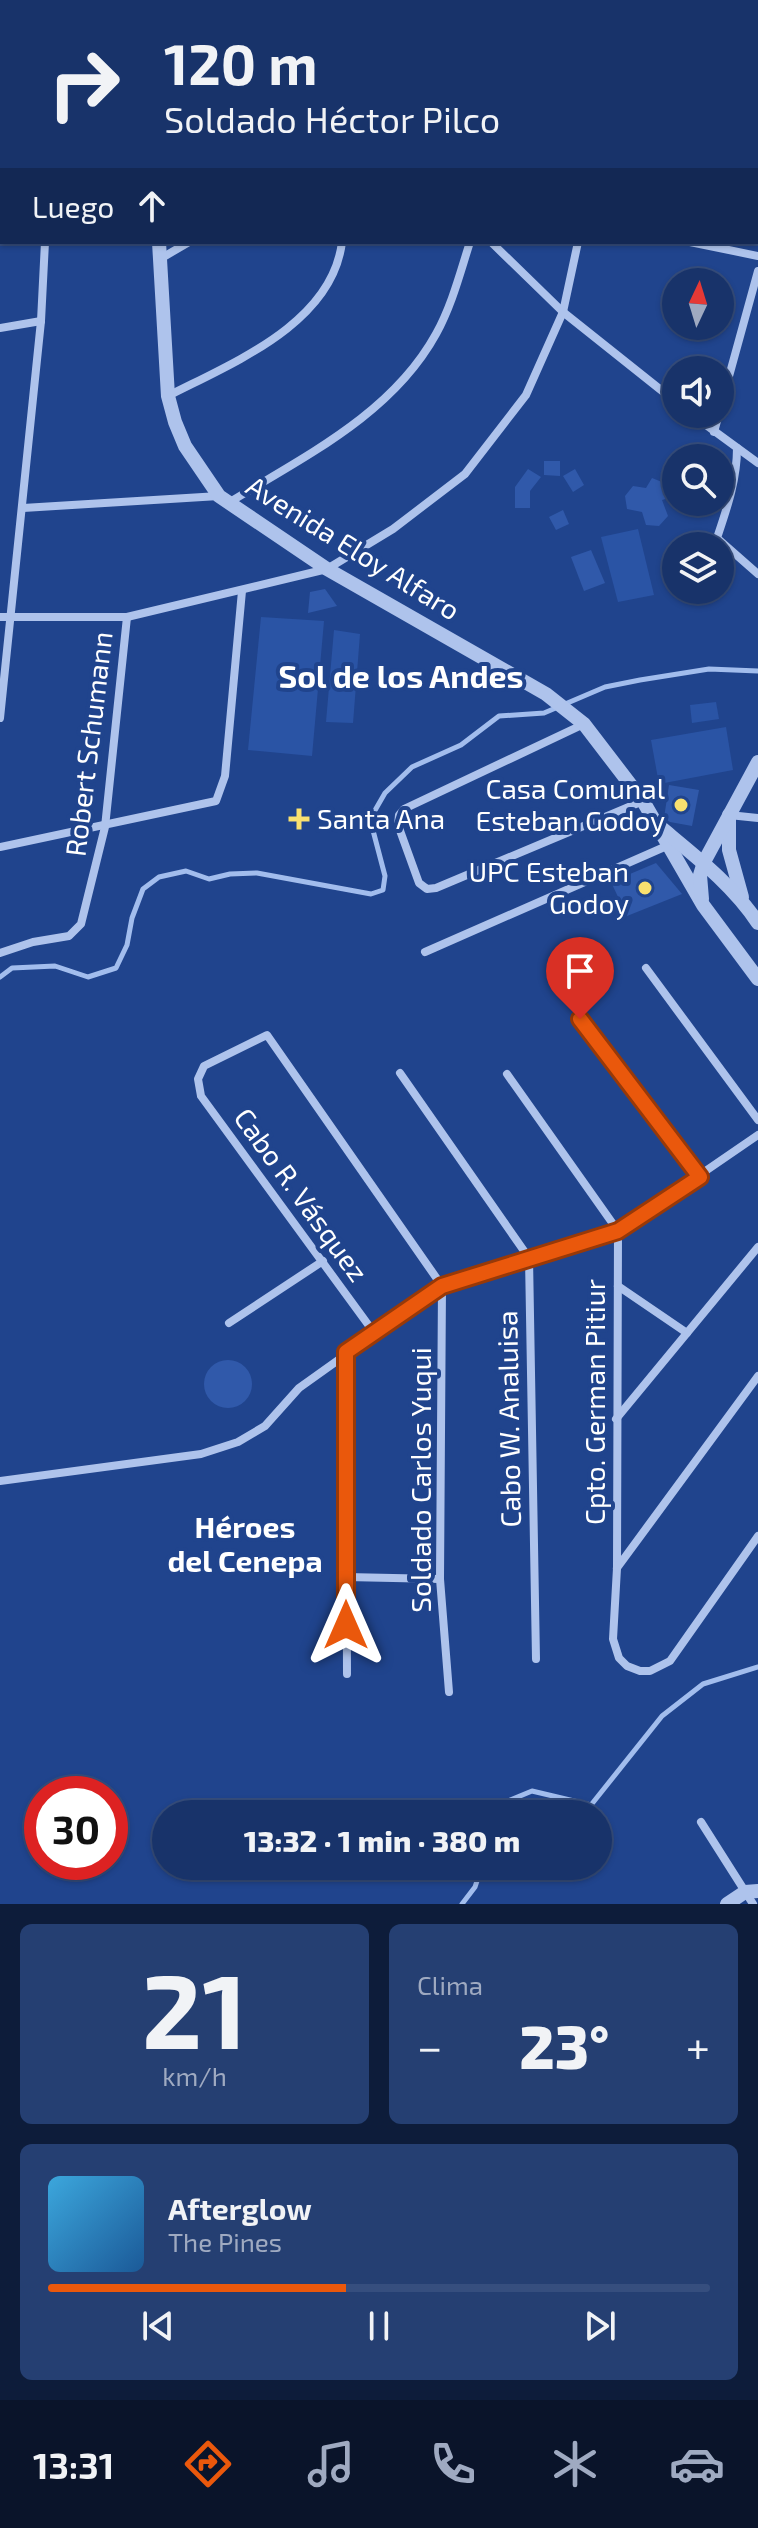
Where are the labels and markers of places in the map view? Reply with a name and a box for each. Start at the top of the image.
place label: Casa Comunal Esteban Godoy [475,771,666,837]
marker: Casa Comunal Esteban Godoy [672,796,690,814]
place label: Santa Ana [317,801,445,835]
marker: Santa Ana [288,808,310,830]
place label: UPC Esteban Godoy [468,854,629,920]
marker: UPC Esteban Godoy [636,879,654,897]
pin [546,937,614,1019]

